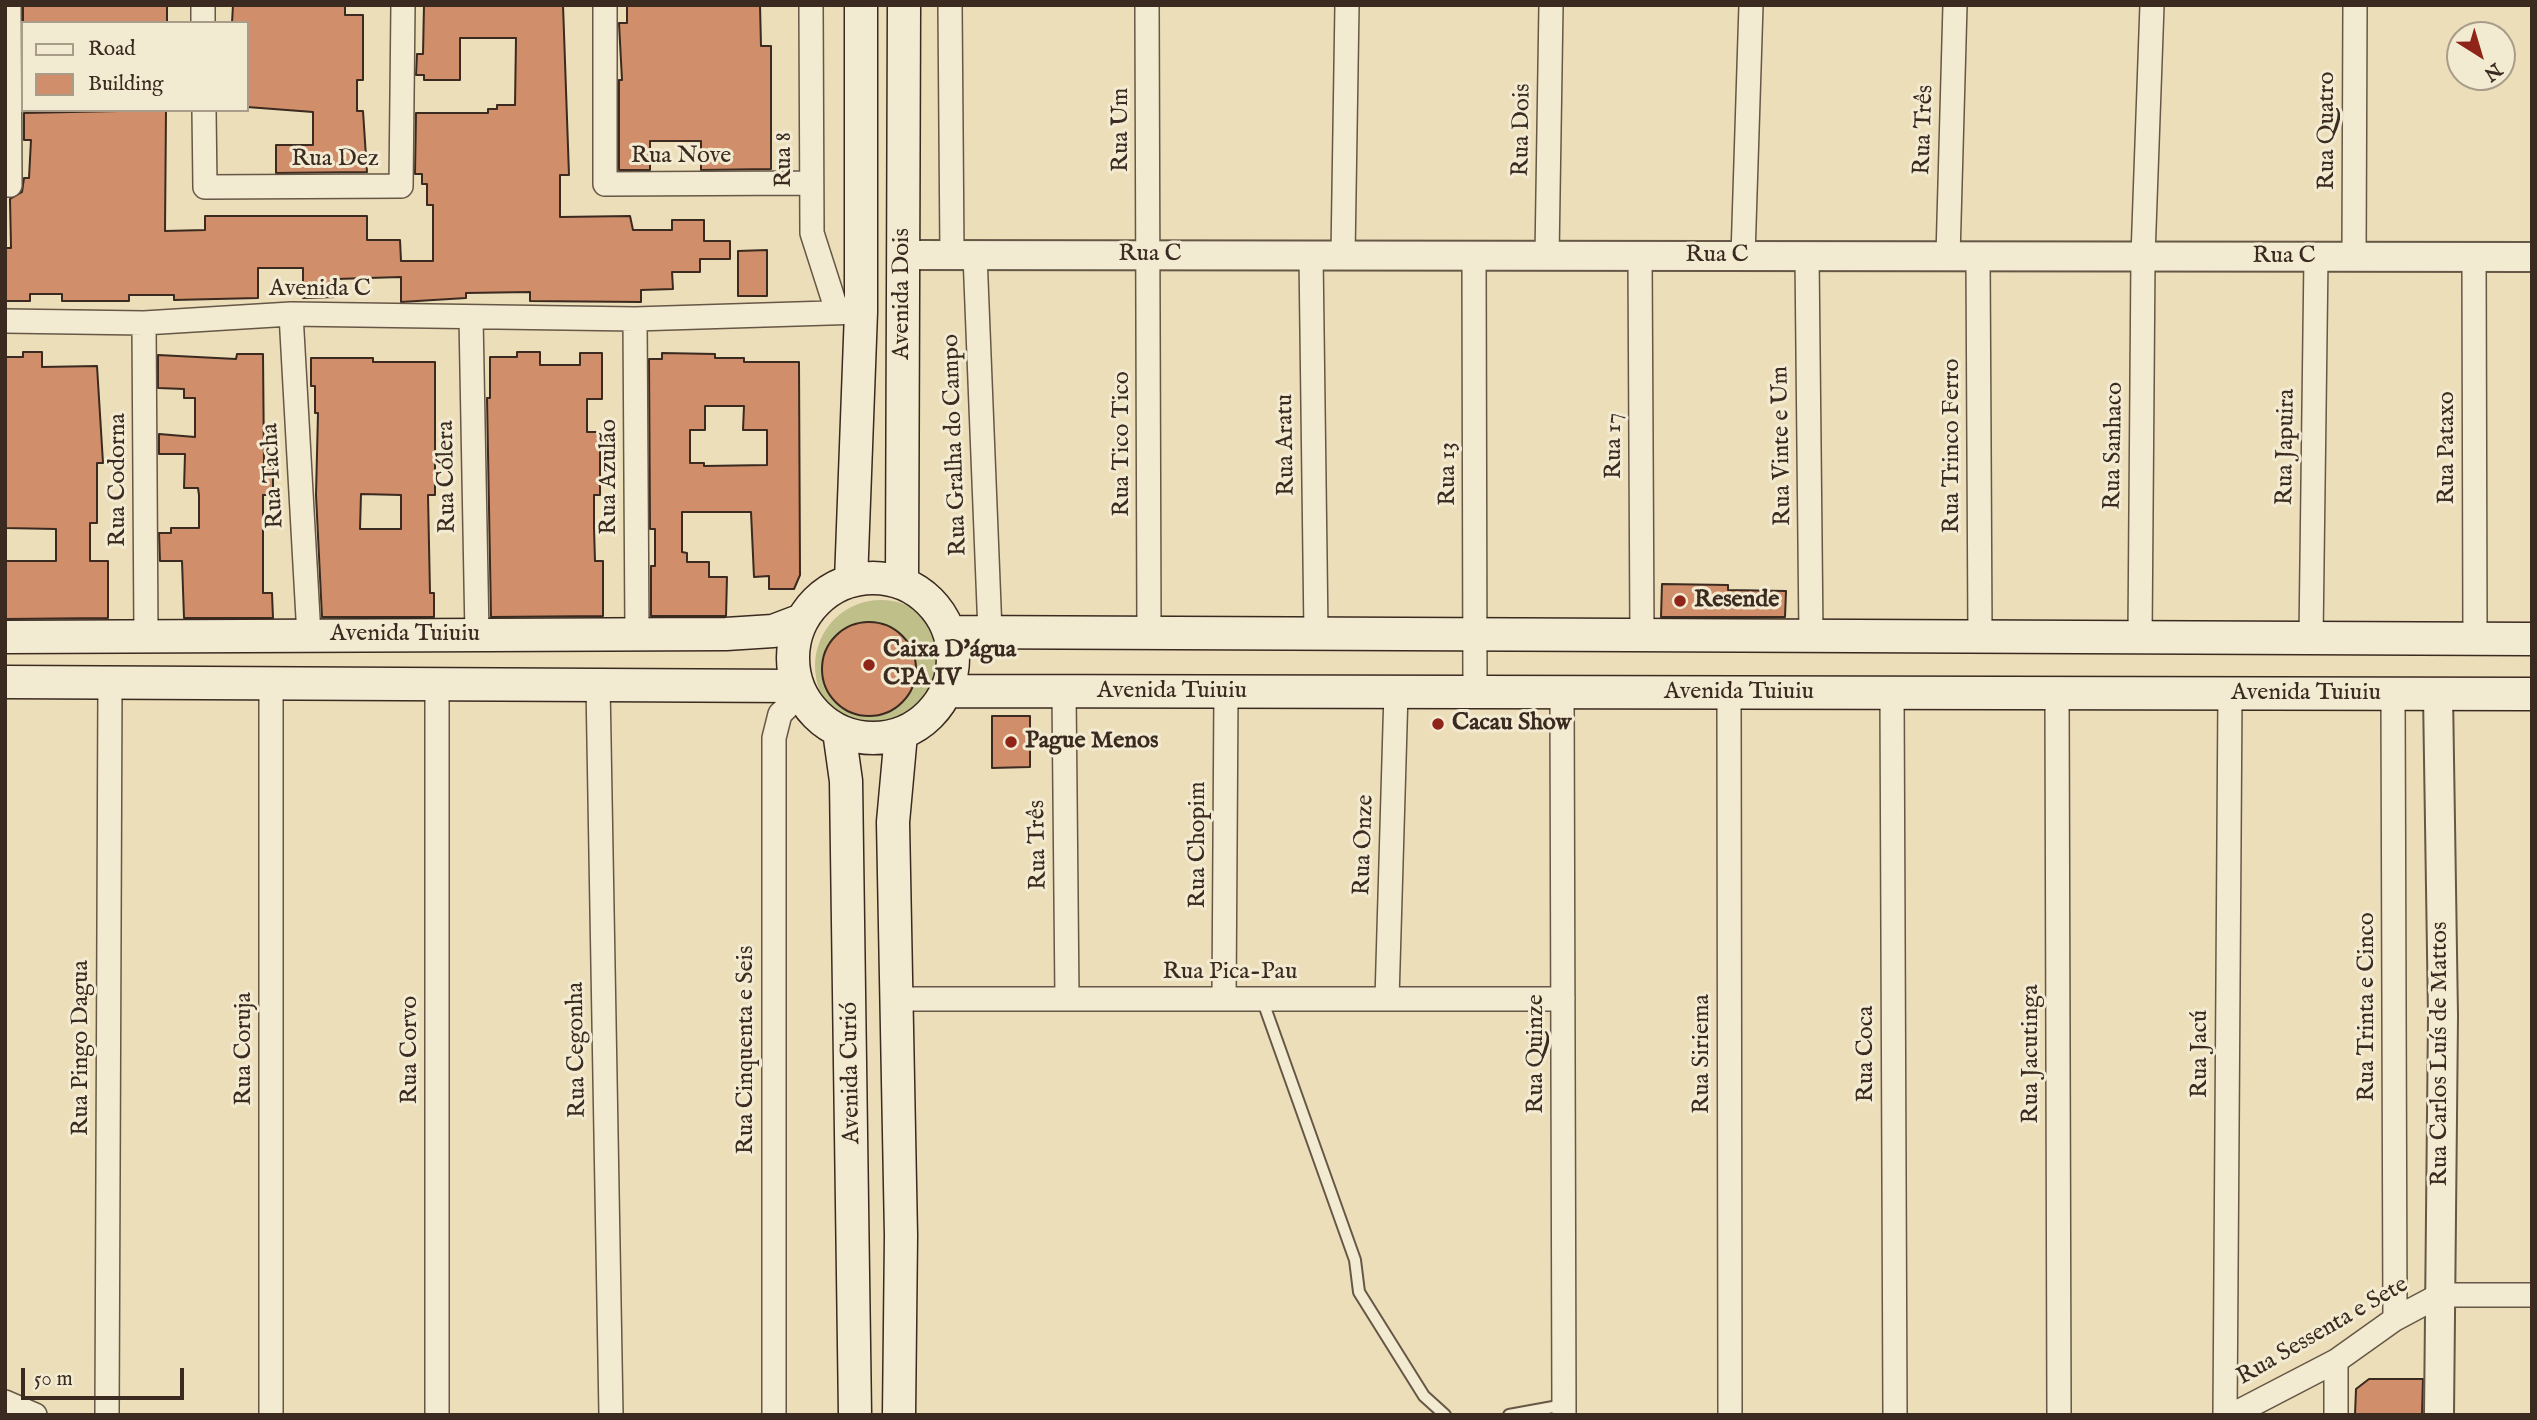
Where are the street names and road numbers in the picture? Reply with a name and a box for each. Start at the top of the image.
street label: Rua Quatro [2314,72,2342,190]
street label: Rua Dois [1508,83,1538,177]
street label: Rua Três [1909,84,1941,176]
street label: Rua Um [1108,88,1136,172]
street label: Rua 8 [771,132,799,188]
street label: Rua Nove [631,143,731,171]
street label: Rua Dez [291,146,379,174]
street label: Avenida Dois [889,228,917,360]
street label: Rua C [1118,241,1182,269]
street label: Rua C [1685,242,1749,270]
street label: Rua C [2252,243,2316,271]
street label: Avenida C [269,276,371,304]
street label: Rua Gralha do Campo [938,333,974,557]
street label: Rua Trinco Ferro [1939,359,1967,533]
street label: Rua Vinte e Um [1767,366,1799,526]
street label: Rua Tico Tico [1109,371,1137,517]
street label: Rua Sanhaco [2099,382,2131,510]
street label: Rua Japuira [2272,388,2302,506]
street label: Rua Pataxo [2434,391,2462,505]
street label: Rua Aratu [1272,394,1302,496]
street label: Rua Codorna [105,413,133,547]
street label: Rua 17 [1601,413,1629,479]
street label: Rua Azulão [596,419,624,535]
street label: Rua Cólera [433,420,463,534]
street label: Rua Tacha [257,422,291,530]
street label: Rua 13 [1435,442,1463,506]
street label: Avenida Tuiuiu [330,621,480,649]
street label: Avenida Tuiuiu [1097,678,1247,706]
street label: Avenida Tuiuiu [1664,679,1814,707]
street label: Avenida Tuiuiu [2231,680,2381,708]
street label: Rua Chopim [1185,782,1213,908]
street label: Rua Onze [1349,794,1381,896]
street label: Rua Três [1024,800,1054,890]
street label: Rua Trinta e Cinco [2354,912,2382,1102]
street label: Rua Carlos Luís de Mattos [2427,922,2455,1186]
street label: Rua Cinquenta e Seis [733,946,761,1154]
street label: Rua Pica-Pau [1163,959,1297,987]
street label: Rua Pingo Dagua [68,960,96,1136]
street label: Rua Cegonha [562,982,594,1118]
street label: Rua Jacutinga [2018,984,2046,1124]
street label: Rua Coruja [231,992,259,1106]
street label: Rua Quinze [1523,994,1551,1114]
street label: Rua Siriema [1689,994,1717,1114]
street label: Rua Corvo [397,996,425,1104]
street label: Avenida Curió [836,1002,868,1144]
street label: Rua Coca [1853,1006,1881,1102]
street label: Rua Jacú [2187,1010,2215,1098]
street label: Rua Sessenta e Sete [2232,1271,2414,1393]

